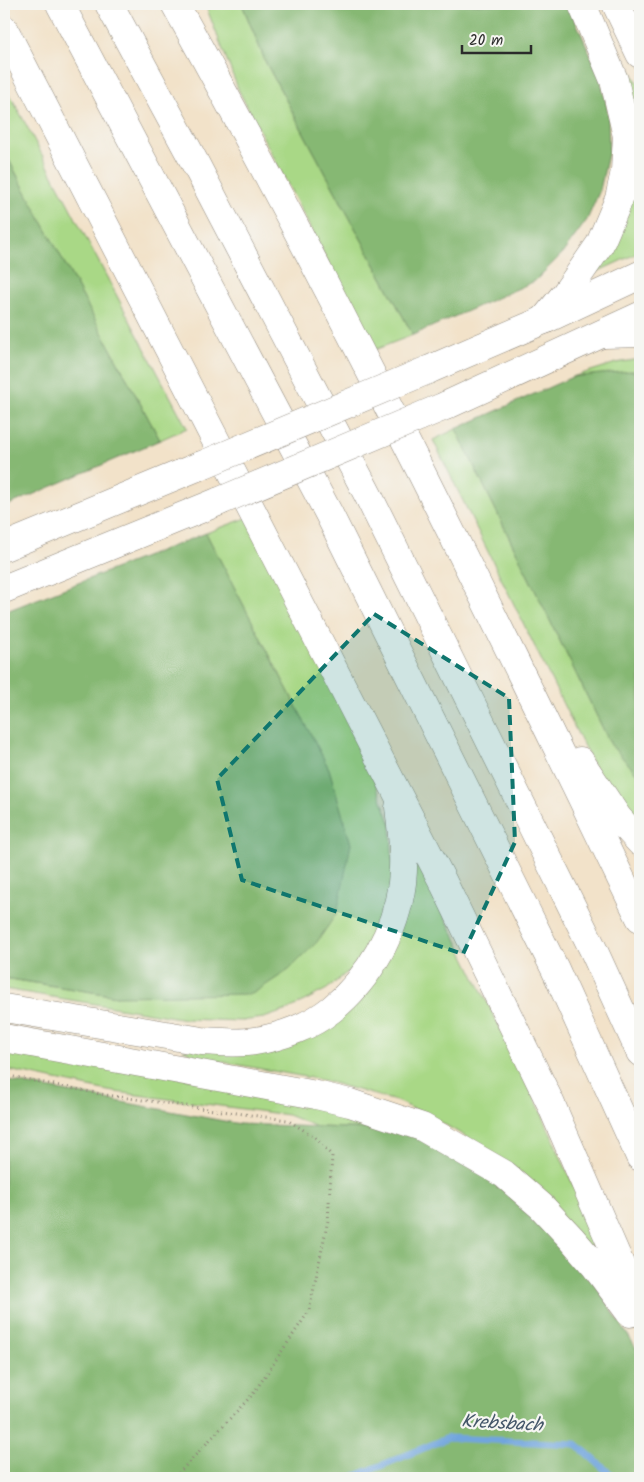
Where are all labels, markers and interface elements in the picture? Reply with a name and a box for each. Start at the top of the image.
scale bar [462,22,530,54]
text: 20 m [469,29,503,53]
water label: Krebsbach [460,1407,545,1441]

